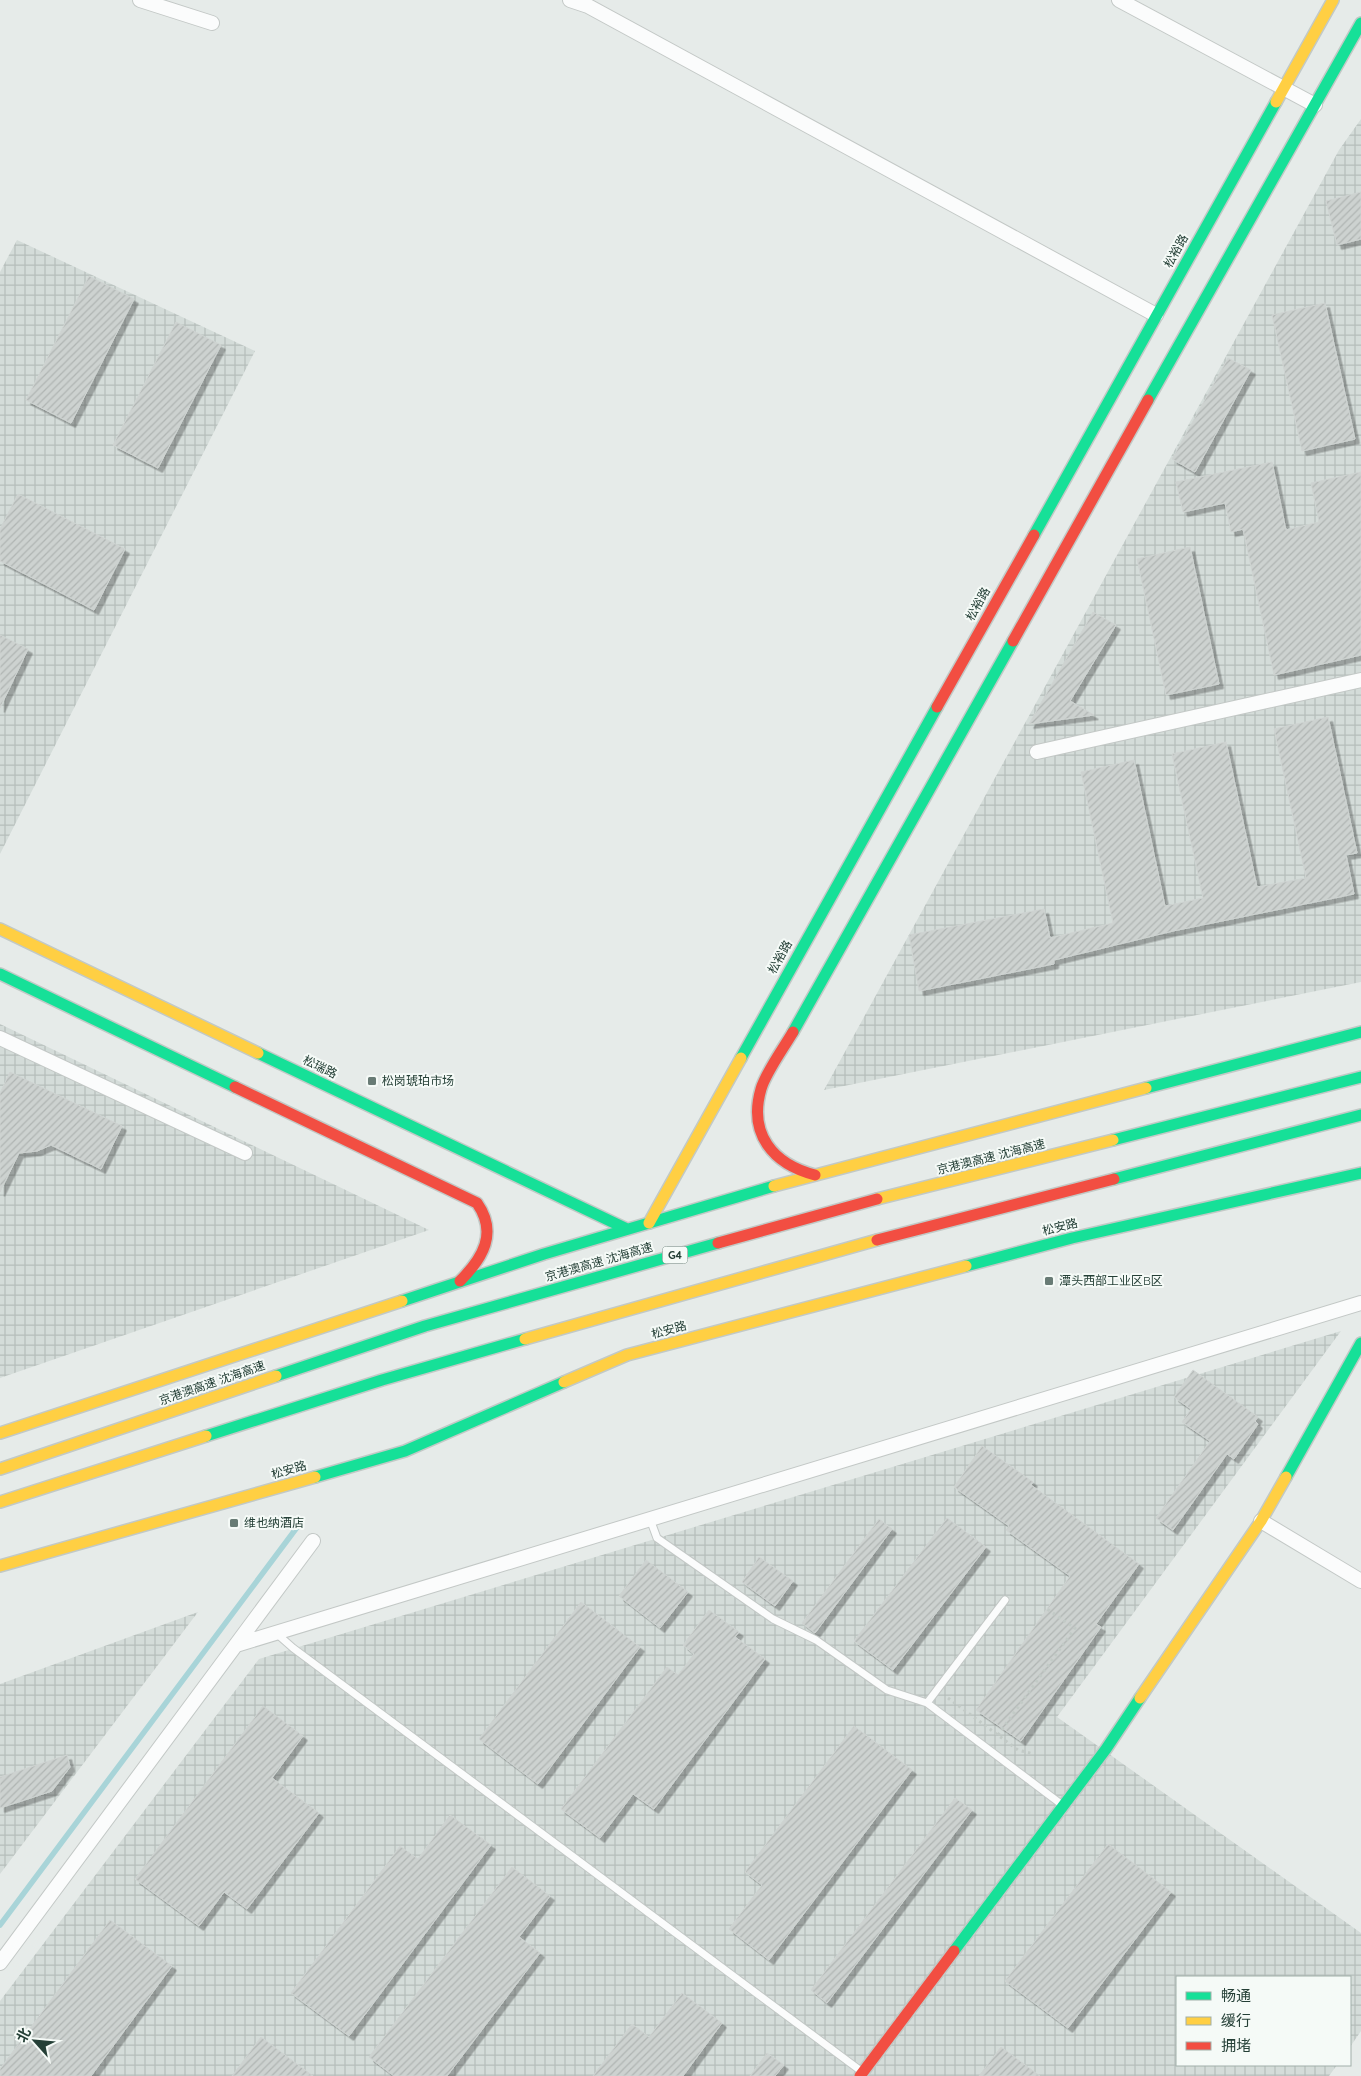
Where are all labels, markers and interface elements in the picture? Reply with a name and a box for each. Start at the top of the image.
street label: 松裕路 [1160,231,1191,270]
street label: 松裕路 [962,584,993,623]
street label: 松裕路 [764,937,795,976]
street label: 松瑞路 [301,1052,340,1081]
place label: 松岗琥珀市场 [382,1073,454,1088]
marker: 松岗琥珀市场 [366,1075,378,1087]
street label: 京港澳高速 沈海高速 [935,1136,1047,1177]
street label: 松安路 [1041,1215,1079,1238]
street label: 京港澳高速 沈海高速 [543,1239,654,1284]
road number: G4 [662,1246,688,1264]
place label: 潭头西部工业区B区 [1059,1273,1163,1288]
marker: 潭头西部工业区B区 [1043,1275,1055,1287]
street label: 松安路 [650,1318,688,1341]
street label: 京港澳高速 沈海高速 [157,1357,267,1408]
street label: 松安路 [269,1457,308,1482]
place label: 维也纳酒店 [244,1515,304,1530]
marker: 维也纳酒店 [228,1517,240,1529]
legend [1176,1976,1351,2066]
text: 畅通 [1221,1986,1251,2005]
text: 缓行 [1221,2011,1251,2030]
north arrow [10,2016,60,2066]
text: 北 [12,2025,35,2045]
text: 拥堵 [1221,2036,1251,2055]

